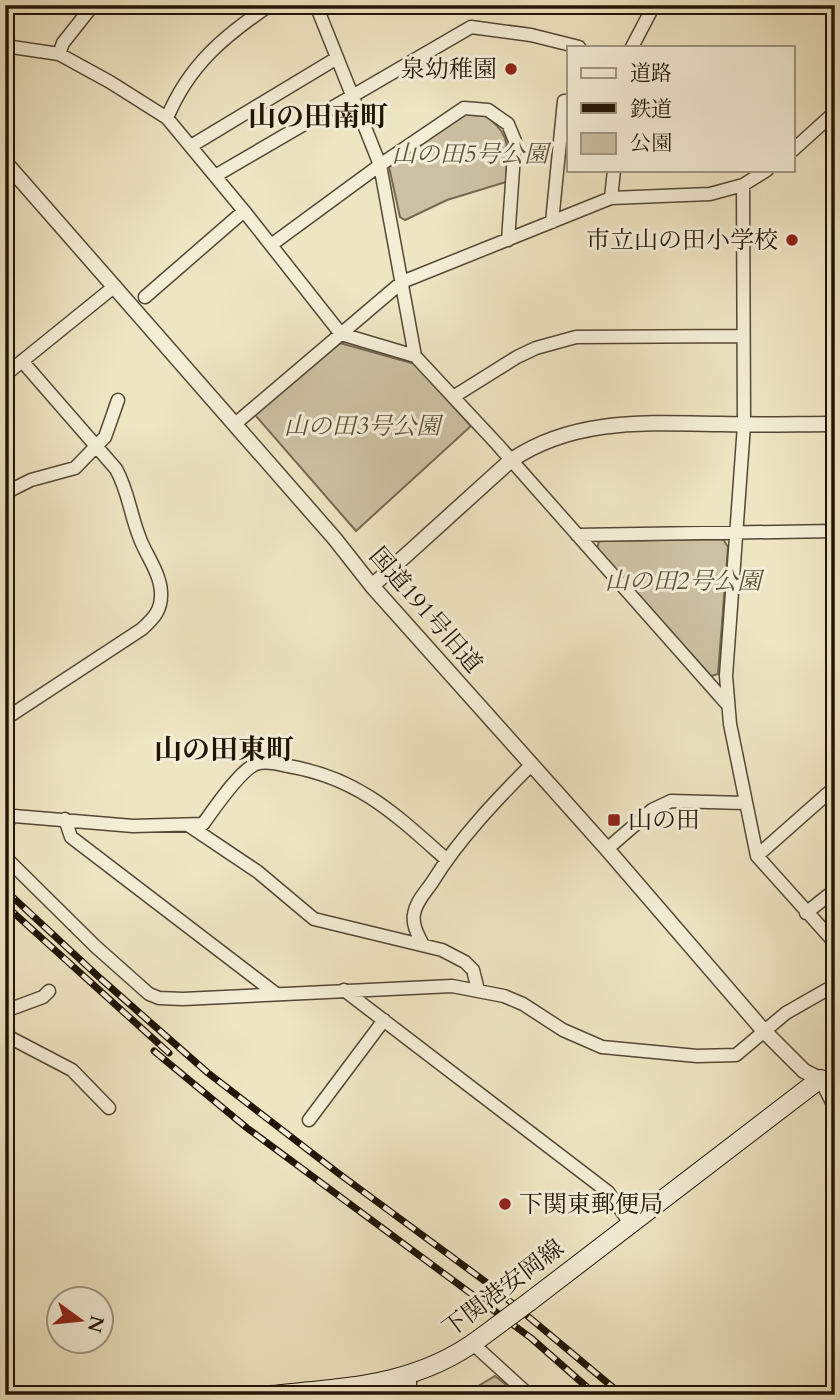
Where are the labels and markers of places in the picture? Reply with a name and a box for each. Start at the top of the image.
place label: 泉幼稚園 [401,53,497,86]
marker: 泉幼稚園 [503,61,519,77]
place label: 市立山の田小学校 [586,224,778,257]
marker: 市立山の田小学校 [784,232,800,248]
place label: 山の田 [628,804,700,837]
marker: 山の田 [606,812,622,828]
place label: 下関東郵便局 [519,1188,663,1221]
marker: 下関東郵便局 [497,1196,513,1212]

